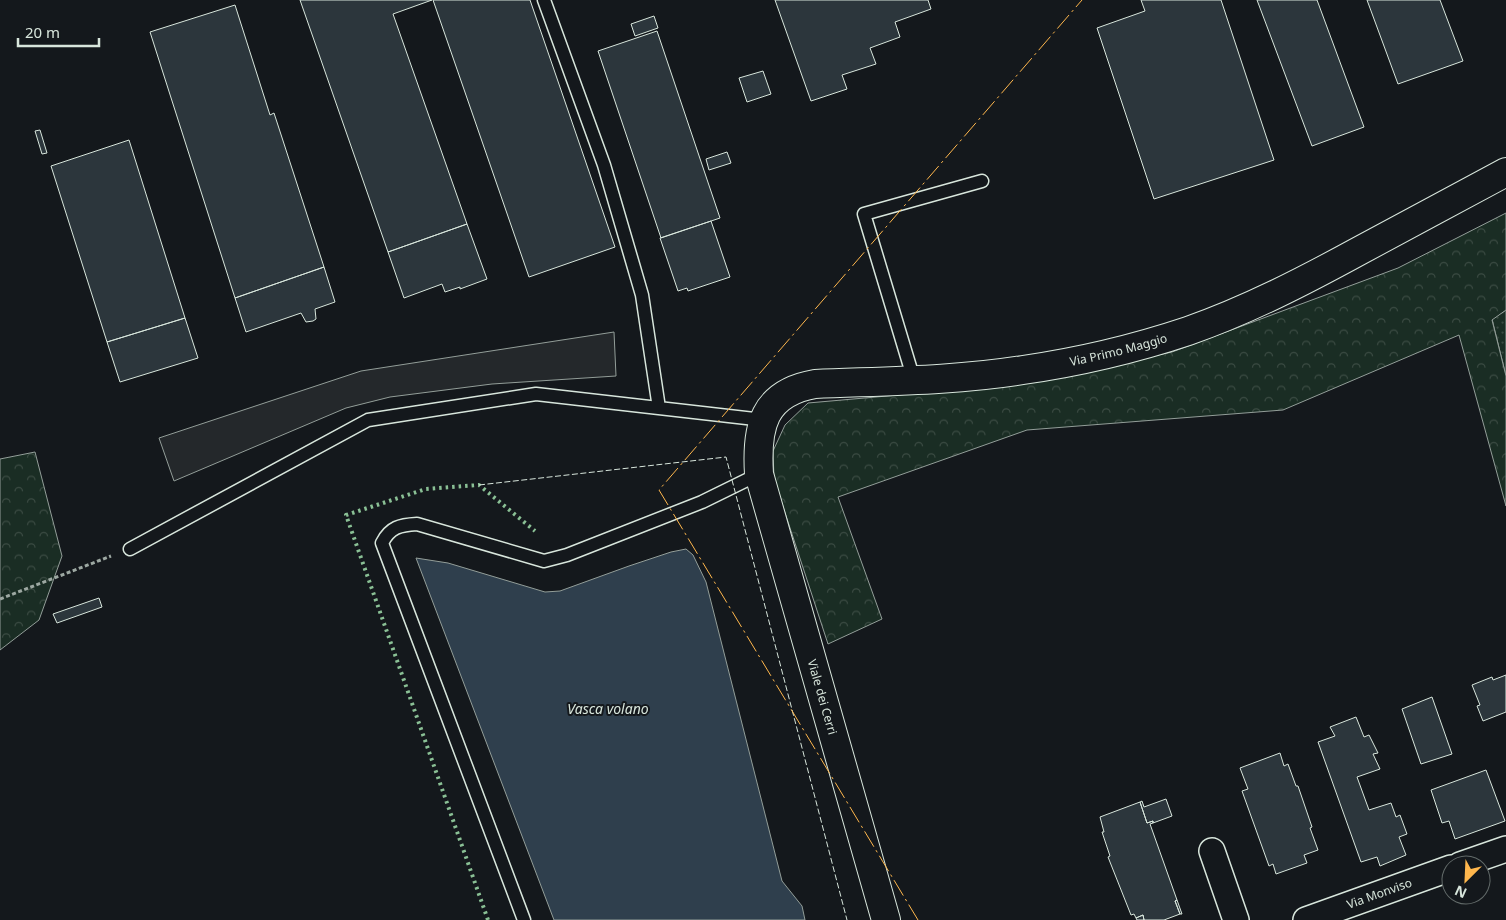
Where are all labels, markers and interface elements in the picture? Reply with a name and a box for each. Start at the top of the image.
scale bar [18,15,99,47]
text: 20 m [25,22,60,42]
street label: Via Primo Maggio [1068,329,1169,370]
street label: Viale dei Cerri [804,657,841,737]
water label: Vasca volano [567,699,649,718]
north arrow [1441,855,1491,905]
street label: Via Monviso [1344,874,1414,913]
text: N [1451,881,1470,903]

